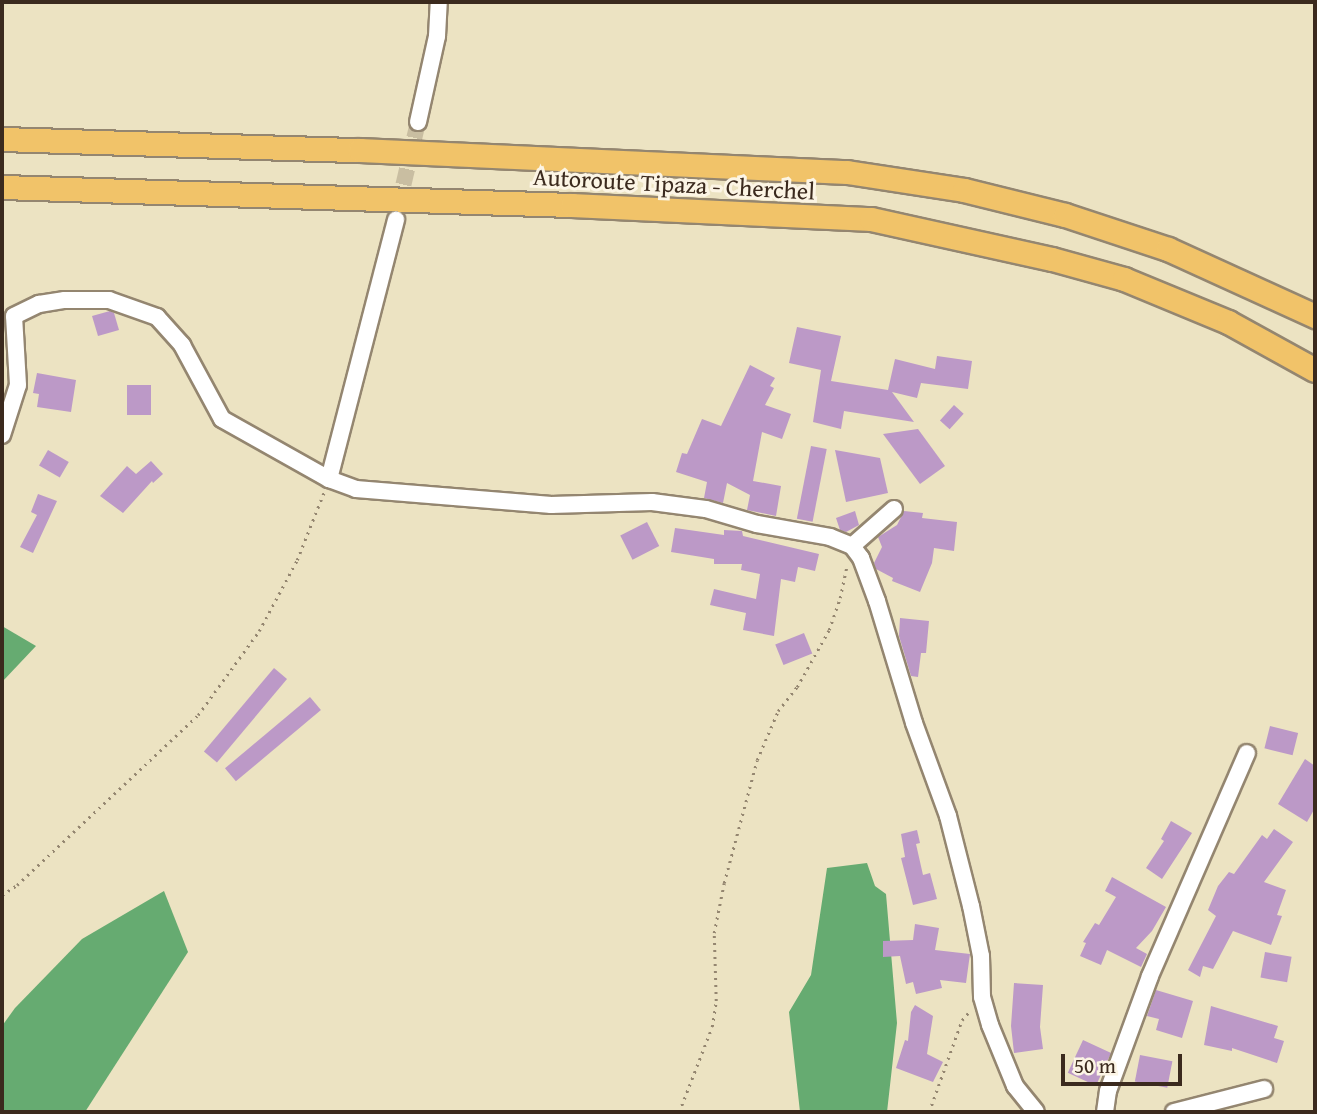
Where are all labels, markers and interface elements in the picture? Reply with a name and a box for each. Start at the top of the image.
street label: Autoroute Tipaza - Cherchel [532,162,816,206]
scale bar [1065,1040,1186,1084]
text: 50 m [1074,1050,1116,1081]

